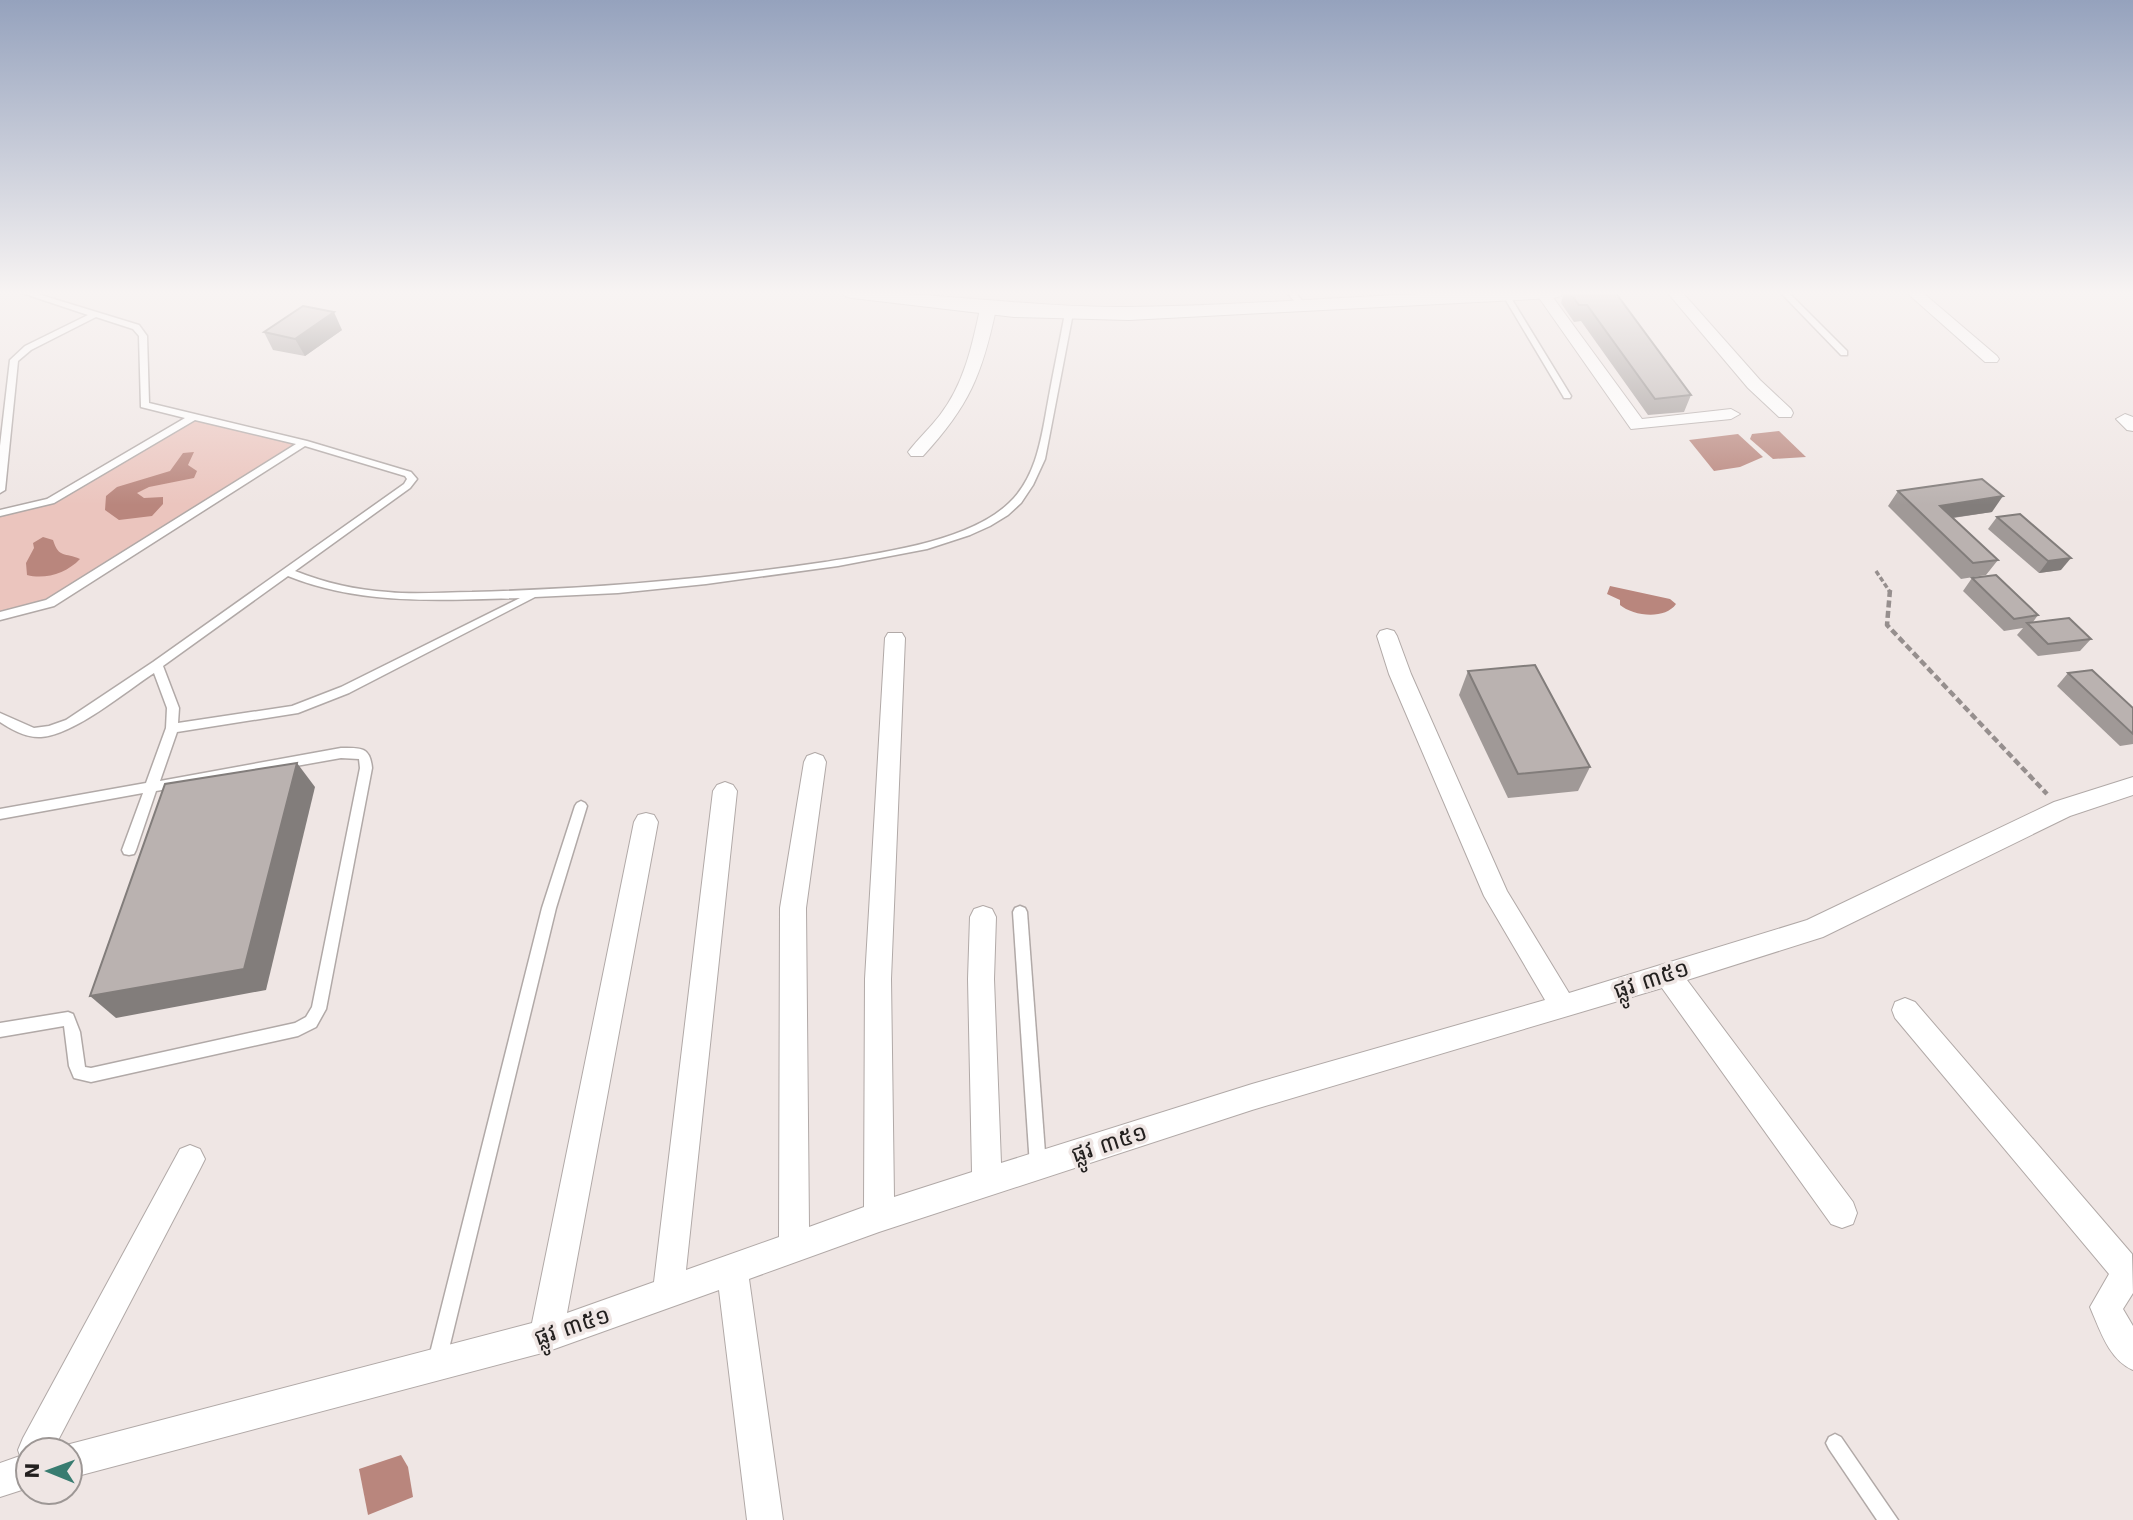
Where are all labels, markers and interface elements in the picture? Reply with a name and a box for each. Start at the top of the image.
street label: ផ្លូវ ៣៥១ [1610,955,1695,1012]
street label: ផ្លូវ ៣៥១ [1068,1119,1153,1176]
street label: ផ្លូវ ៣៥១ [531,1302,616,1359]
north arrow [14,1436,84,1506]
text: N [21,1463,43,1479]

